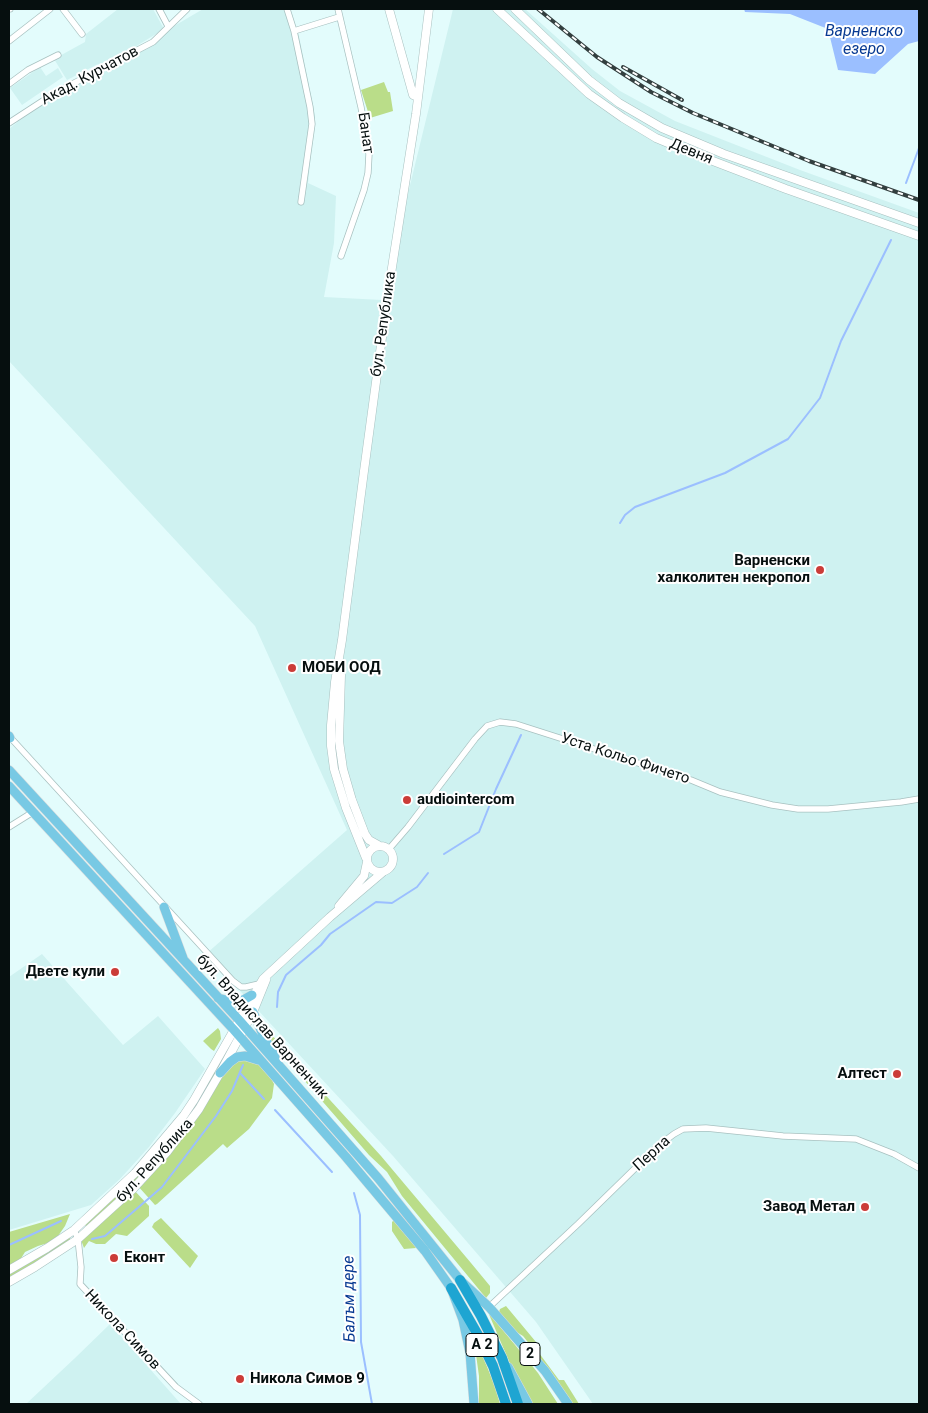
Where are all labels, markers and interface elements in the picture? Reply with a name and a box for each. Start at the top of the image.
water label: Варненско езеро [825,22,903,60]
street label: Акад. Курчатов [38,43,142,109]
street label: Банат [353,111,377,155]
street label: Девня [667,135,715,169]
street label: бул. Република [368,270,400,378]
place label: Варненски халколитен некропол [658,552,810,587]
marker: Варненски халколитен некропол [814,564,826,576]
place label: МОБИ ООД [302,659,381,677]
marker: МОБИ ООД [286,662,298,674]
street label: Уста Кольо Фичето [558,730,692,788]
place label: audiointercom [417,791,514,809]
marker: audiointercom [401,794,413,806]
street label: бул. Владислав Варненчик [192,951,332,1103]
place label: Двете кули [26,963,105,981]
marker: Двете кули [109,966,121,978]
place label: Алтест [838,1065,887,1083]
marker: Алтест [891,1068,903,1080]
street label: бул. Република [113,1115,197,1207]
street label: Перла [630,1133,674,1175]
place label: Завод Метал [763,1198,855,1216]
marker: Завод Метал [859,1201,871,1213]
place label: Еконт [124,1249,165,1267]
marker: Еконт [108,1252,120,1264]
water label: Балъм дере [340,1255,360,1343]
street label: Никола Симов [80,1286,164,1374]
road number: A 2 [466,1334,498,1356]
road number: 2 [520,1342,540,1366]
place label: Никола Симов 9 [250,1370,365,1388]
marker: Никола Симов 9 [234,1373,246,1385]

